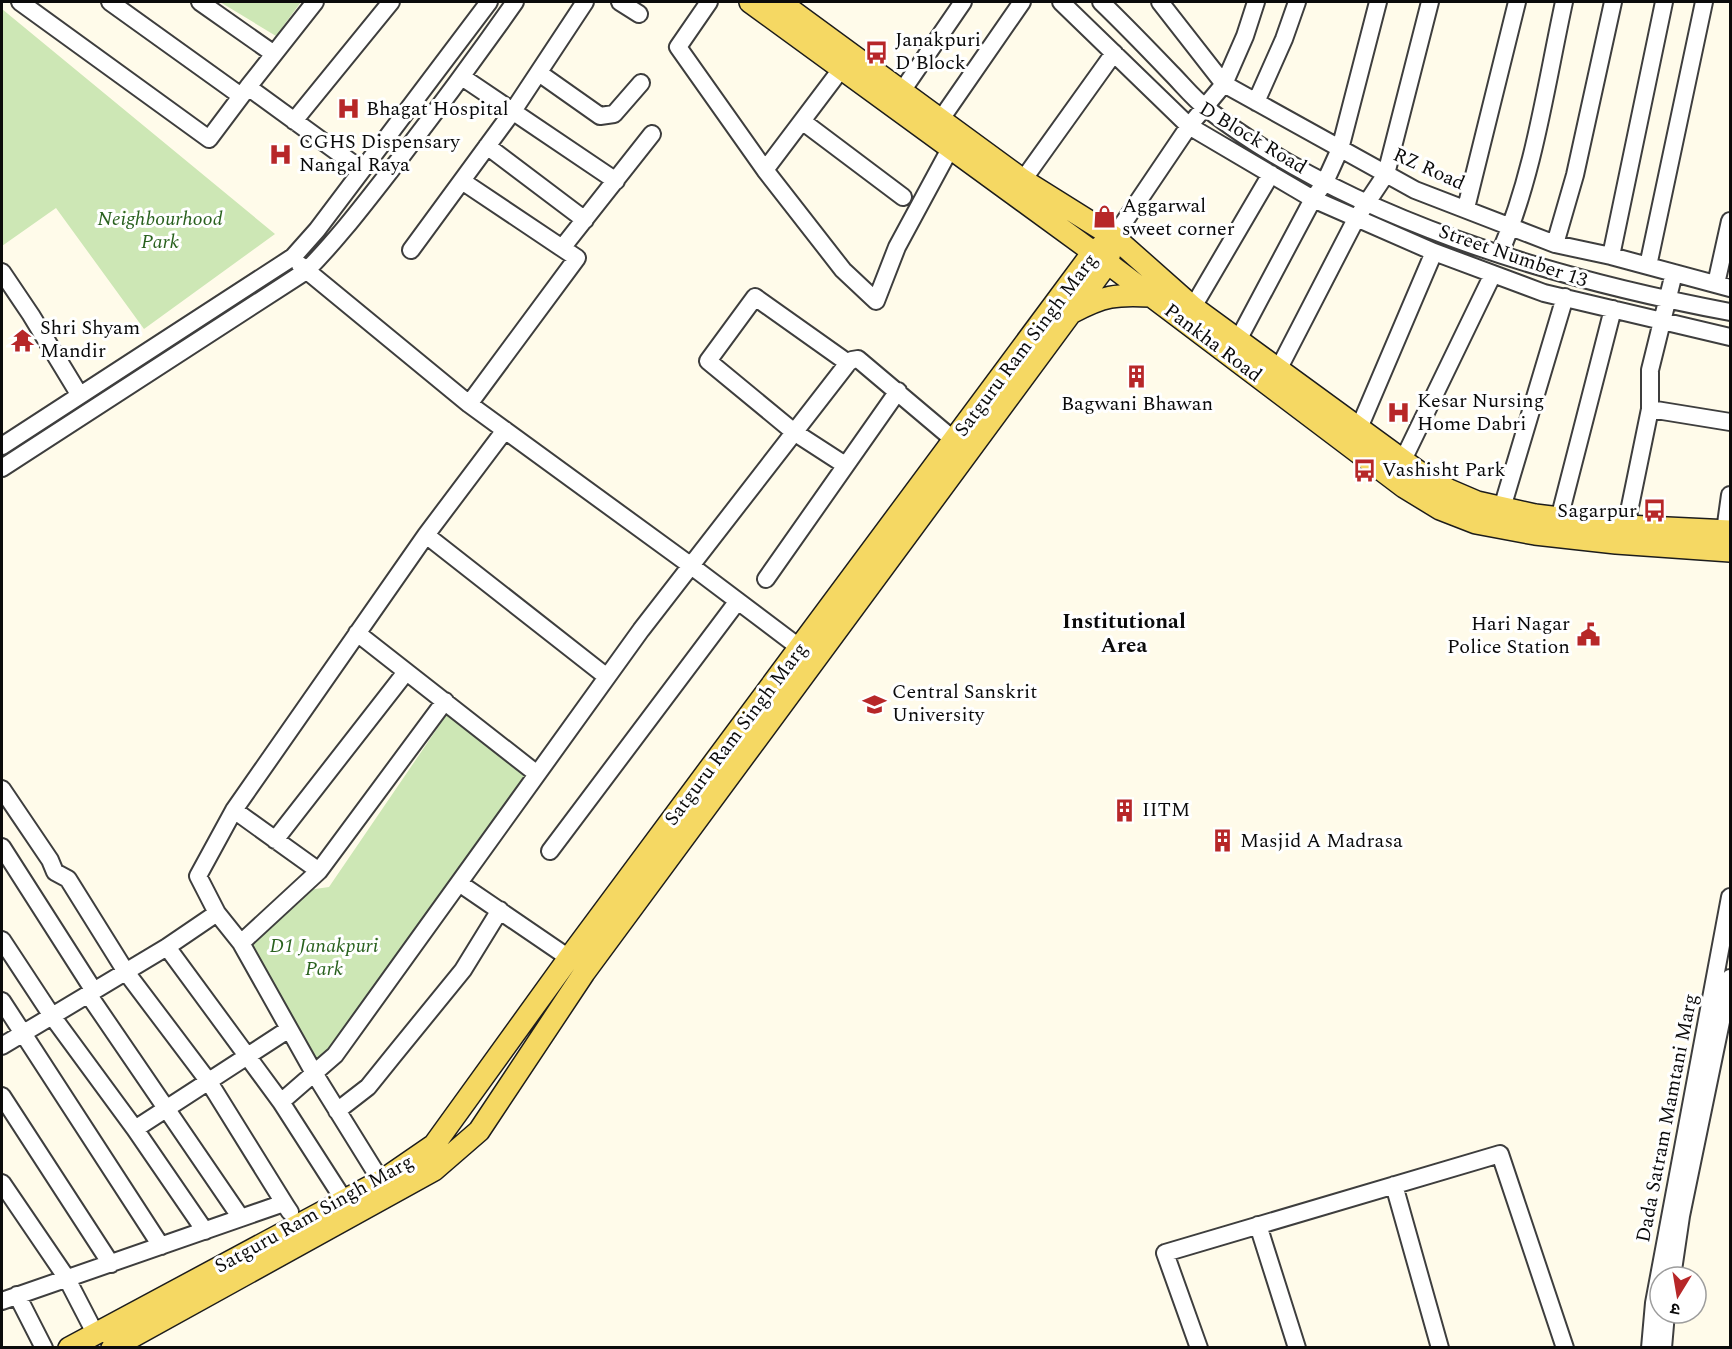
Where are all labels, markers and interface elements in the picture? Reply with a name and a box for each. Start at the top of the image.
place label: Janakpuri D Block [895,25,981,78]
bus stop icon: Janakpuri D Block [864,39,890,65]
place label: Bhagat Hospital [366,94,509,124]
street label: D Block Road [1193,94,1313,182]
hospital icon: Bhagat Hospital [335,96,361,122]
place label: CGHS Dispensary Nangal Raya [299,127,461,180]
street label: RZ Road [1388,140,1470,198]
hospital icon: CGHS Dispensary Nangal Raya [268,141,294,167]
place label: Aggarwal sweet corner [1122,191,1235,244]
park label: Neighbourhood Park [97,204,223,257]
shop icon: Aggarwal sweet corner [1091,204,1117,230]
street label: Street Number 13 [1435,216,1591,296]
street label: Satguru Ram Singh Marg [947,247,1105,443]
street label: Pankha Road [1158,296,1268,390]
place label: Shri Shyam Mandir [40,313,140,366]
temple icon: Shri Shyam Mandir [9,327,35,353]
building icon: Bagwani Bhawan [1124,364,1150,390]
place label: Kesar Nursing Home Dabri [1417,386,1545,439]
place label: Bagwani Bhawan [1061,389,1213,419]
hospital icon: Kesar Nursing Home Dabri [1386,400,1412,426]
place label: Vashisht Park [1382,455,1506,485]
bus stop icon: Vashisht Park [1351,457,1377,483]
place label: Sagarpur [1557,496,1637,526]
bus stop icon: Sagarpur [1642,498,1668,524]
district label: Institutional Area [1062,606,1186,662]
place label: Hari Nagar Police Station [1447,609,1570,662]
public building icon: Hari Nagar Police Station [1575,622,1601,648]
street label: Satguru Ram Singh Marg [657,636,815,832]
place label: Central Sanskrit University [892,677,1037,730]
school or university icon: Central Sanskrit University [861,691,887,717]
place label: IITM [1142,795,1190,825]
building icon: IITM [1111,797,1137,823]
place label: Masjid A Madrasa [1240,826,1403,856]
building icon: Masjid A Madrasa [1209,828,1235,854]
park label: D1 Janakpuri Park [270,931,379,984]
street label: Dada Satram Mamtani Marg [1628,991,1706,1245]
street label: Satguru Ram Singh Marg [209,1147,419,1281]
north arrow [1648,1265,1708,1325]
text: उ [1668,1296,1682,1321]

